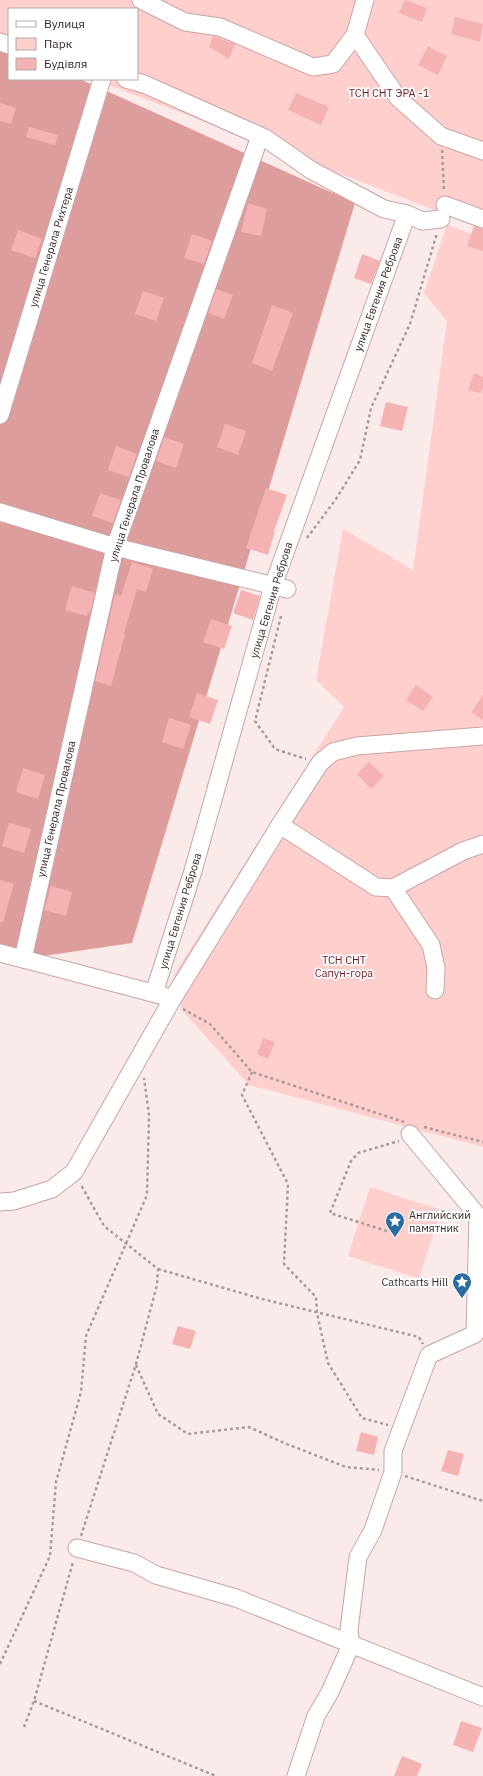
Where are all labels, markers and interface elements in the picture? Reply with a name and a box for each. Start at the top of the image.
legend [8,8,138,80]
text: Вулиця [44,16,85,31]
text: Парк [44,36,73,51]
text: Будівля [44,56,87,71]
park label: ТСН СНТ ЭРА -1 [349,86,430,100]
street label: улица Генерала Рихтера [26,185,76,309]
street label: улица Евгения Реброва [351,235,405,353]
street label: улица Генерала Провалова [106,426,162,564]
street label: улица Евгения Реброва [247,540,295,660]
street label: улица Генерала Провалова [33,739,79,879]
street label: улица Евгения Реброва [156,851,204,971]
park label: ТСН СНТ Сапун-гора [315,953,373,980]
place label: Английский памятник [409,1208,471,1235]
place icon: Английский памятник [384,1210,406,1238]
place icon: Cathcarts Hill [451,1271,473,1299]
place label: Cathcarts Hill [381,1275,448,1289]

